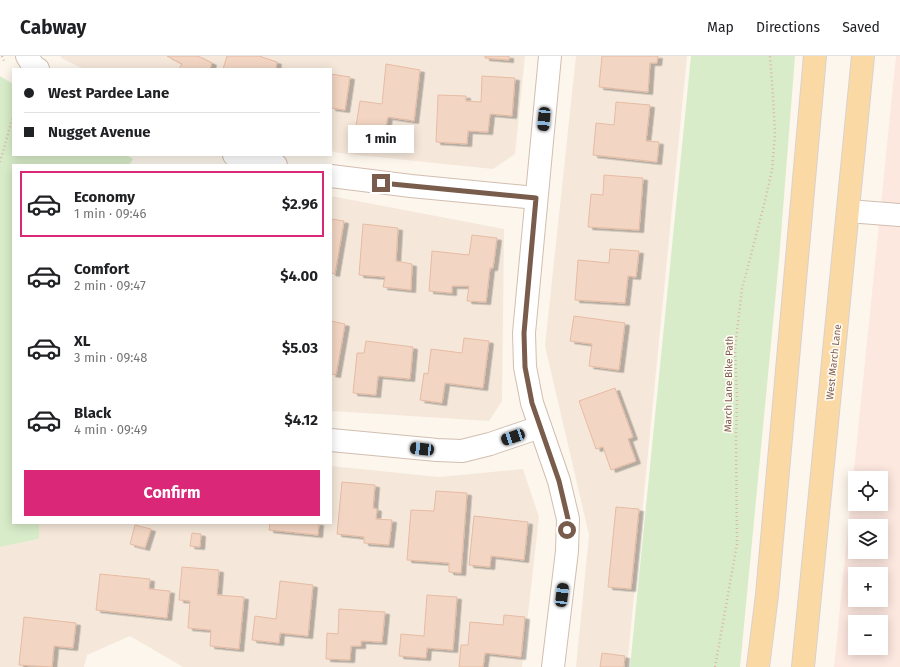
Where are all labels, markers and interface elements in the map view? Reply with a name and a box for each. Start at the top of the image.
text: Cabway [20,16,86,39]
text: Map [707,19,734,36]
text: Directions [756,19,820,36]
text: Saved [842,19,880,36]
text: West Pardee Lane [48,84,169,102]
car [537,107,551,131]
text: Nugget Avenue [48,123,151,141]
callout: 1 min [348,125,414,153]
text: 1 min [365,131,397,146]
route end [372,174,390,192]
icon: car [26,186,62,222]
text: Economy [74,188,135,206]
text: $2.96 [282,195,318,213]
text: 1 min · 09:46 [74,206,146,221]
icon: car [26,258,62,294]
text: Comfort [74,260,130,278]
text: $4.00 [280,267,318,285]
text: 2 min · 09:47 [74,278,146,293]
street label: West March Lane [824,324,844,401]
icon: car [26,330,62,366]
text: XL [74,332,90,350]
street label: March Lane Bike Path [722,336,736,432]
text: $5.03 [282,339,318,357]
text: 3 min · 09:48 [74,350,147,365]
icon: car [26,402,62,438]
text: Black [74,404,111,422]
text: $4.12 [284,411,318,429]
text: 4 min · 09:49 [74,422,147,437]
car [500,427,526,447]
car [409,442,435,456]
button: Confirm [24,470,320,516]
map controls [848,471,888,655]
button: locate [848,471,888,511]
button: layers [848,519,888,559]
route start [558,521,576,539]
button: + [848,567,888,607]
car [555,582,569,608]
button: − [848,615,888,655]

